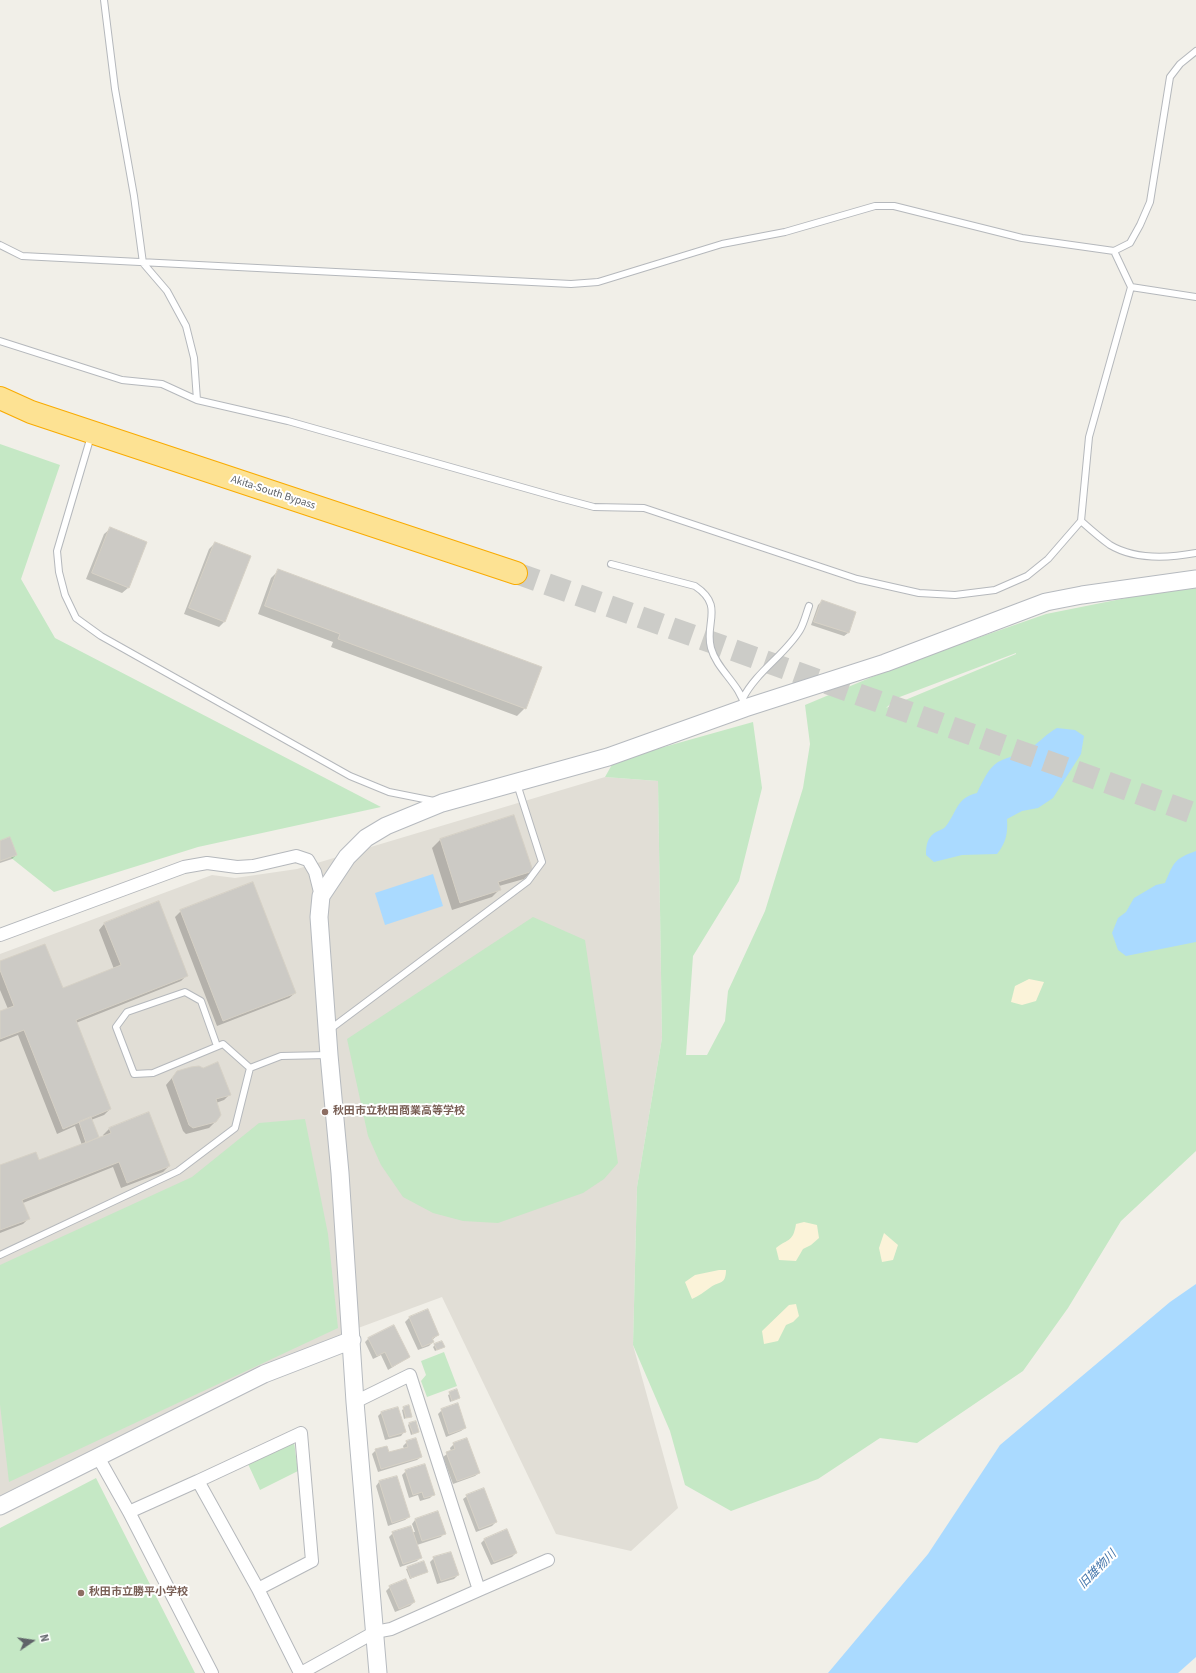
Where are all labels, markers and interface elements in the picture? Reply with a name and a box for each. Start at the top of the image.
street label: Akita-South Bypass [229,473,317,513]
place label: 秋田市立秋田商業高等学校 [333,1105,465,1119]
marker: 秋田市立秋田商業高等学校 [320,1107,330,1117]
water label: 旧雄物川 [1076,1548,1120,1592]
place label: 秋田市立勝平小学校 [89,1586,188,1600]
marker: 秋田市立勝平小学校 [76,1588,86,1598]
north arrow [12,1621,52,1661]
text: N [36,1633,52,1643]

